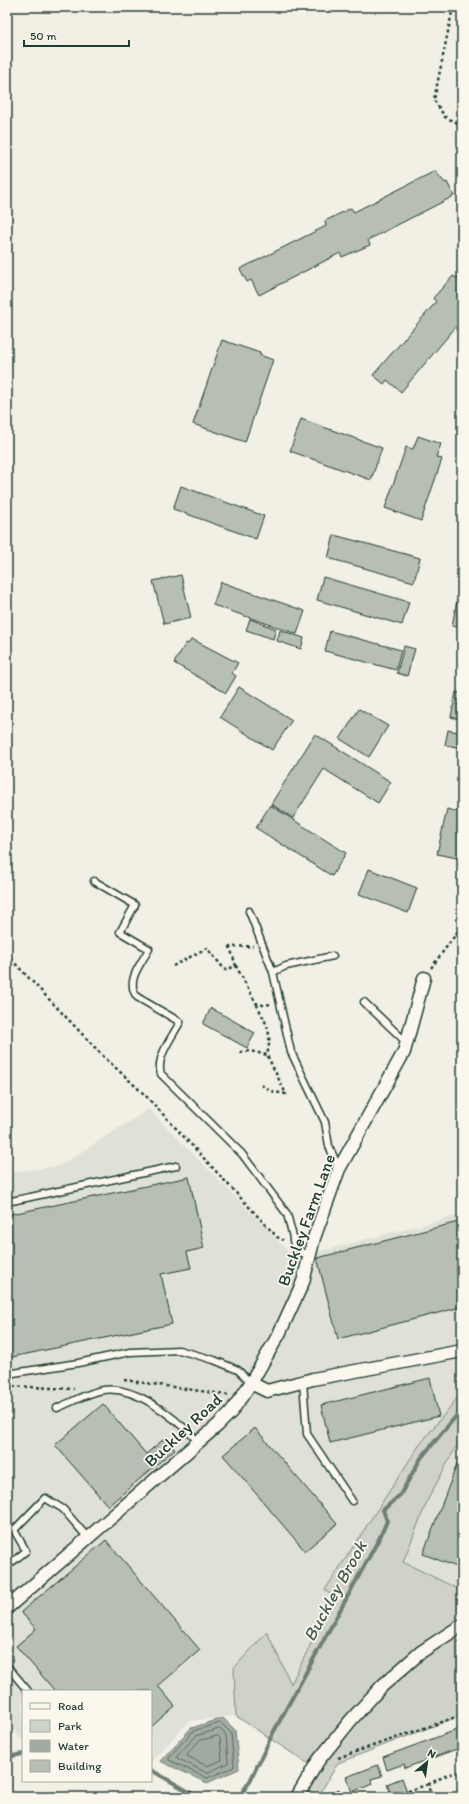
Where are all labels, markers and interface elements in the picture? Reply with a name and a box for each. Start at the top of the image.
scale bar [24,22,129,48]
text: 50 m [30,29,56,43]
street label: Buckley Farm Lane [273,1151,339,1289]
street label: Buckley Road [140,1389,226,1471]
water label: Buckley Brook [298,1535,372,1645]
legend [22,1690,152,1782]
text: Road [58,1699,84,1713]
text: Park [58,1719,82,1733]
text: Water [58,1739,89,1753]
north arrow [407,1742,447,1782]
text: N [425,1746,438,1761]
text: Building [58,1759,102,1773]

